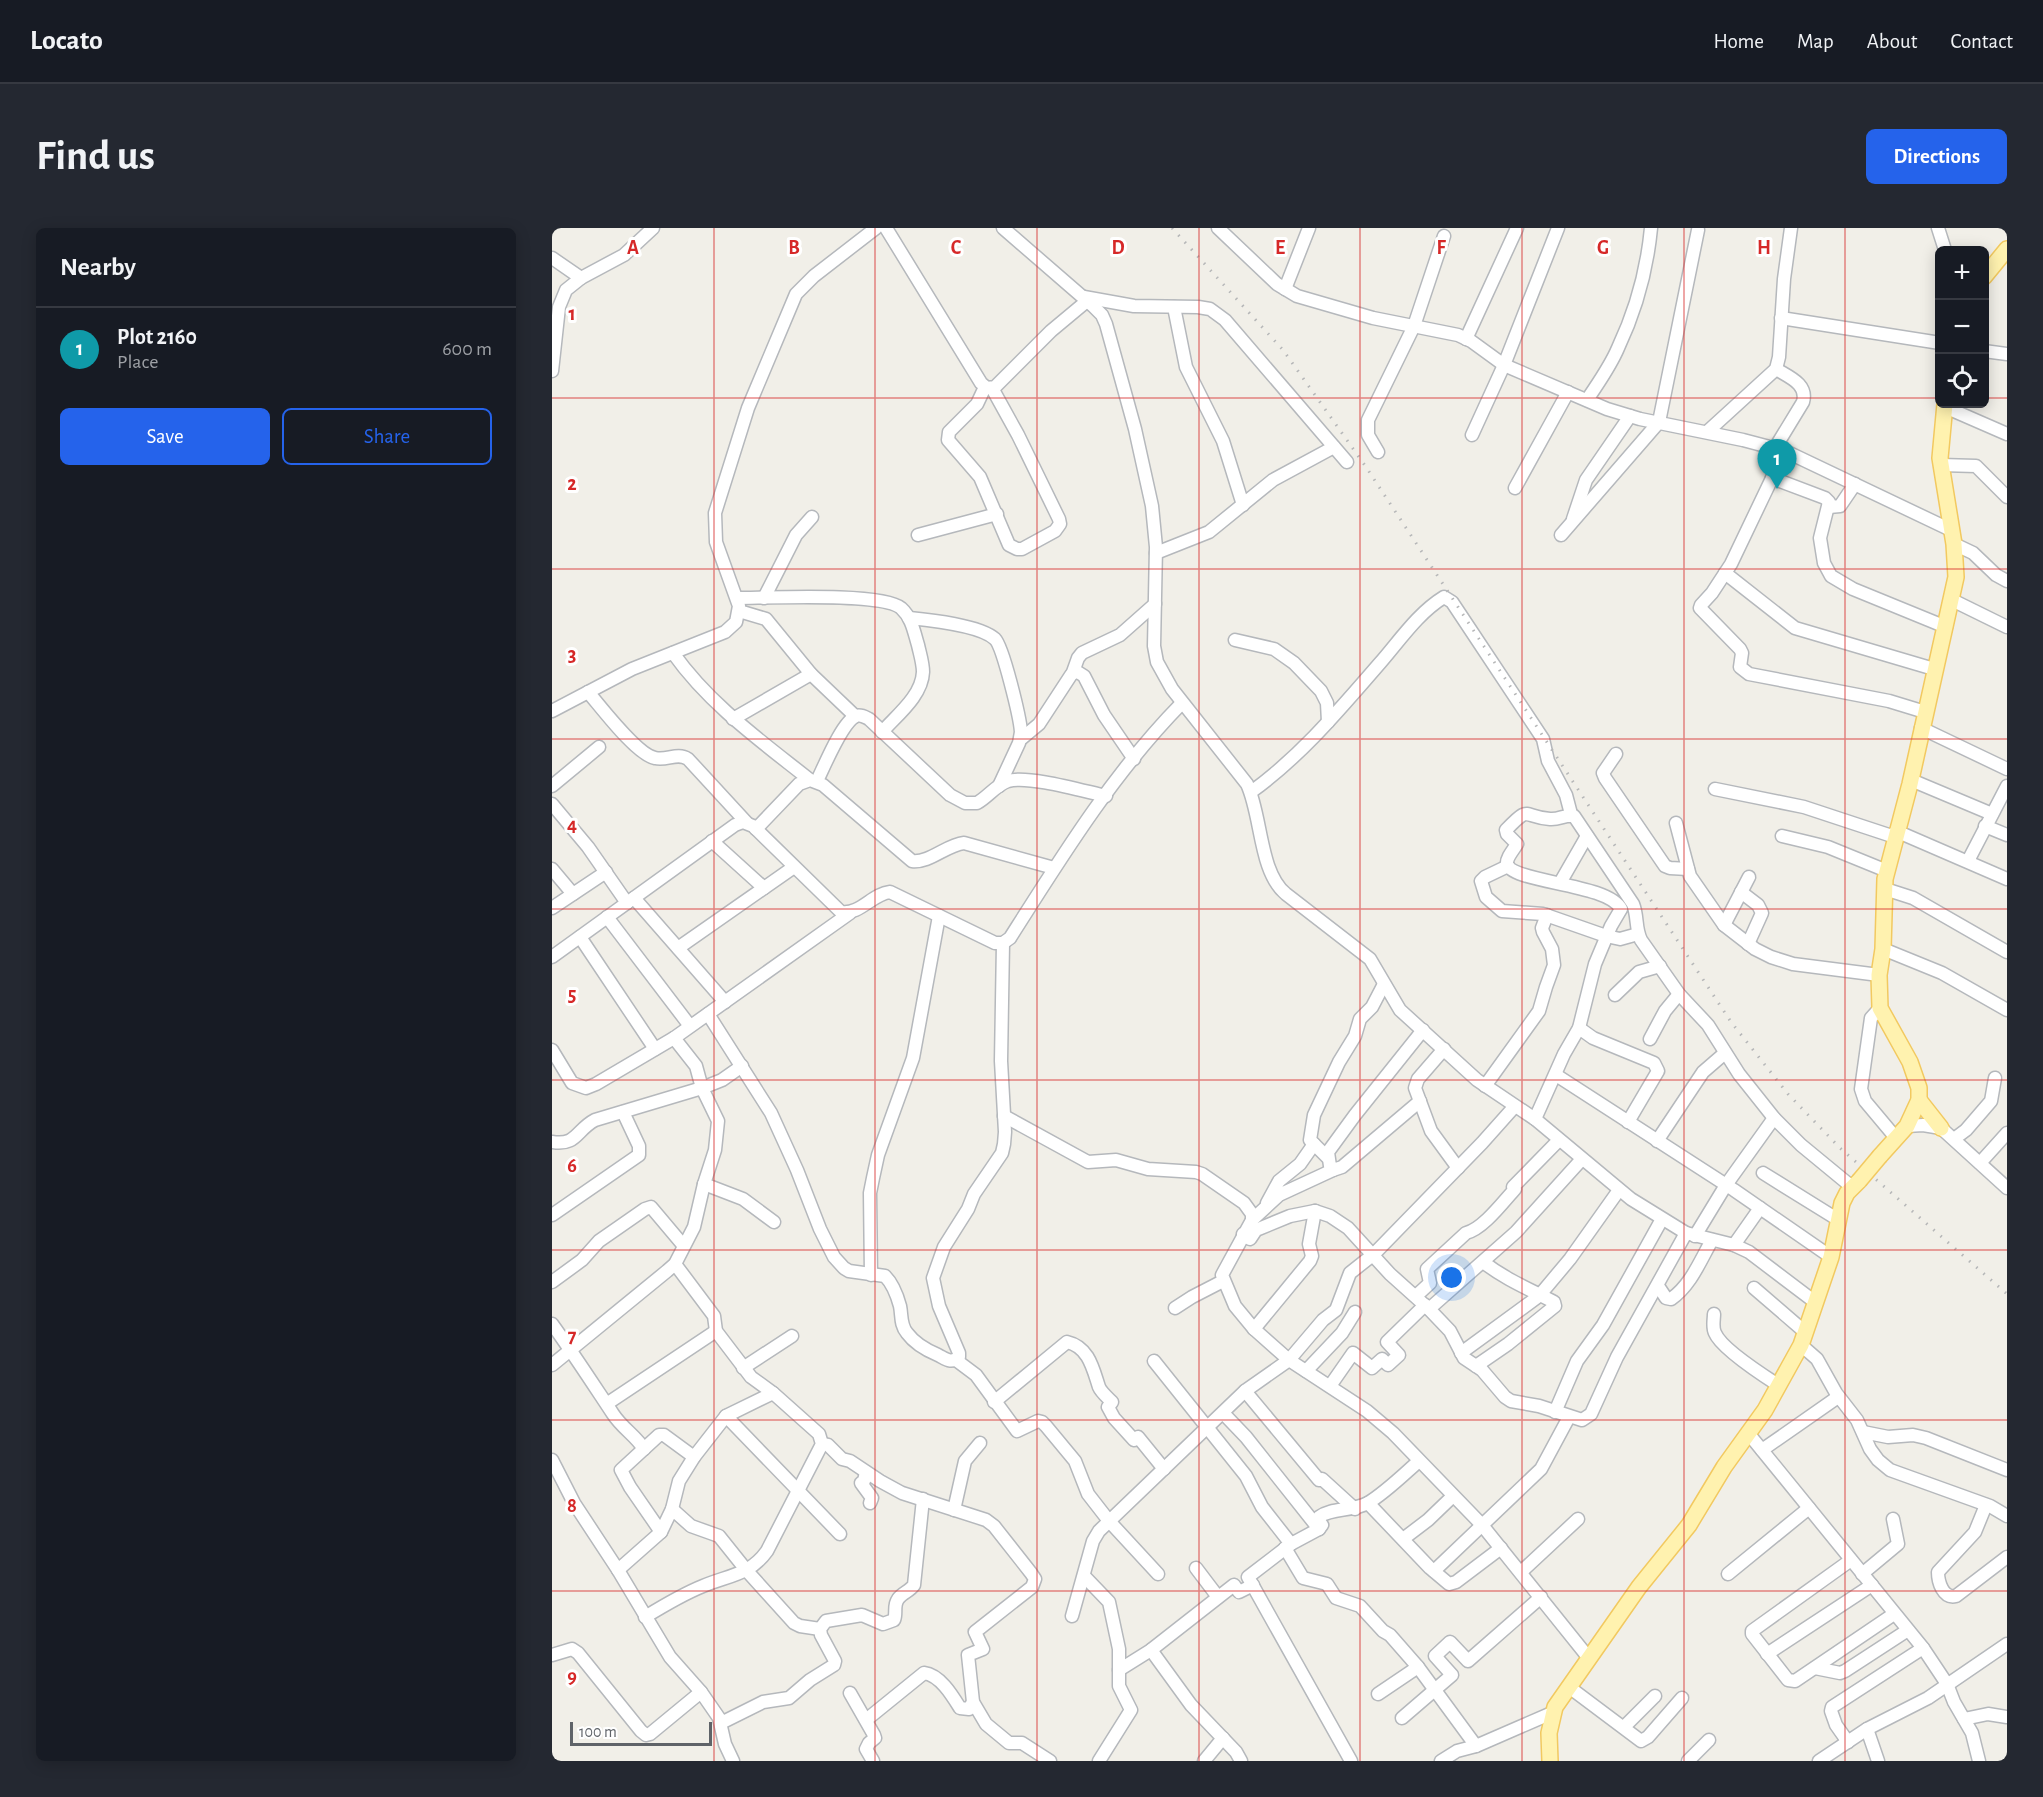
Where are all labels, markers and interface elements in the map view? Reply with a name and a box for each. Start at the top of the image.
text: Locato [30,27,103,55]
text: Home [1713,31,1764,52]
text: Map [1797,31,1834,52]
text: About [1867,31,1917,52]
text: Contact [1950,31,2013,52]
button: Directions [1866,129,2007,184]
text: Find us [36,135,155,177]
text: A [627,238,639,258]
text: B [788,238,800,258]
text: C [951,238,962,258]
text: D [1111,238,1125,258]
text: E [1275,238,1285,258]
text: F [1436,238,1446,258]
text: G [1597,238,1609,258]
text: H [1757,238,1771,258]
map controls [1935,246,1989,408]
button: + [1935,246,1989,300]
text: Nearby [60,254,136,280]
button: − [1935,300,1989,354]
text: 1 [568,304,576,324]
text: Plot 2160 [117,326,197,348]
text: 1 [76,339,83,359]
text: 600 m [442,339,492,359]
text: Place [117,352,158,372]
button: locate [1935,354,1989,408]
button: Save [60,408,270,465]
button: Share [282,408,492,465]
pin: 1 [1758,440,1796,489]
text: 2 [567,474,577,494]
text: 3 [568,645,576,665]
text: 4 [567,815,577,835]
text: 5 [568,985,576,1005]
text: 6 [567,1156,577,1176]
your location [1437,1263,1466,1292]
text: 7 [568,1326,577,1346]
text: 8 [567,1496,577,1516]
text: 9 [567,1667,577,1687]
scale bar [570,1719,712,1746]
text: 100 m [579,1724,617,1740]

